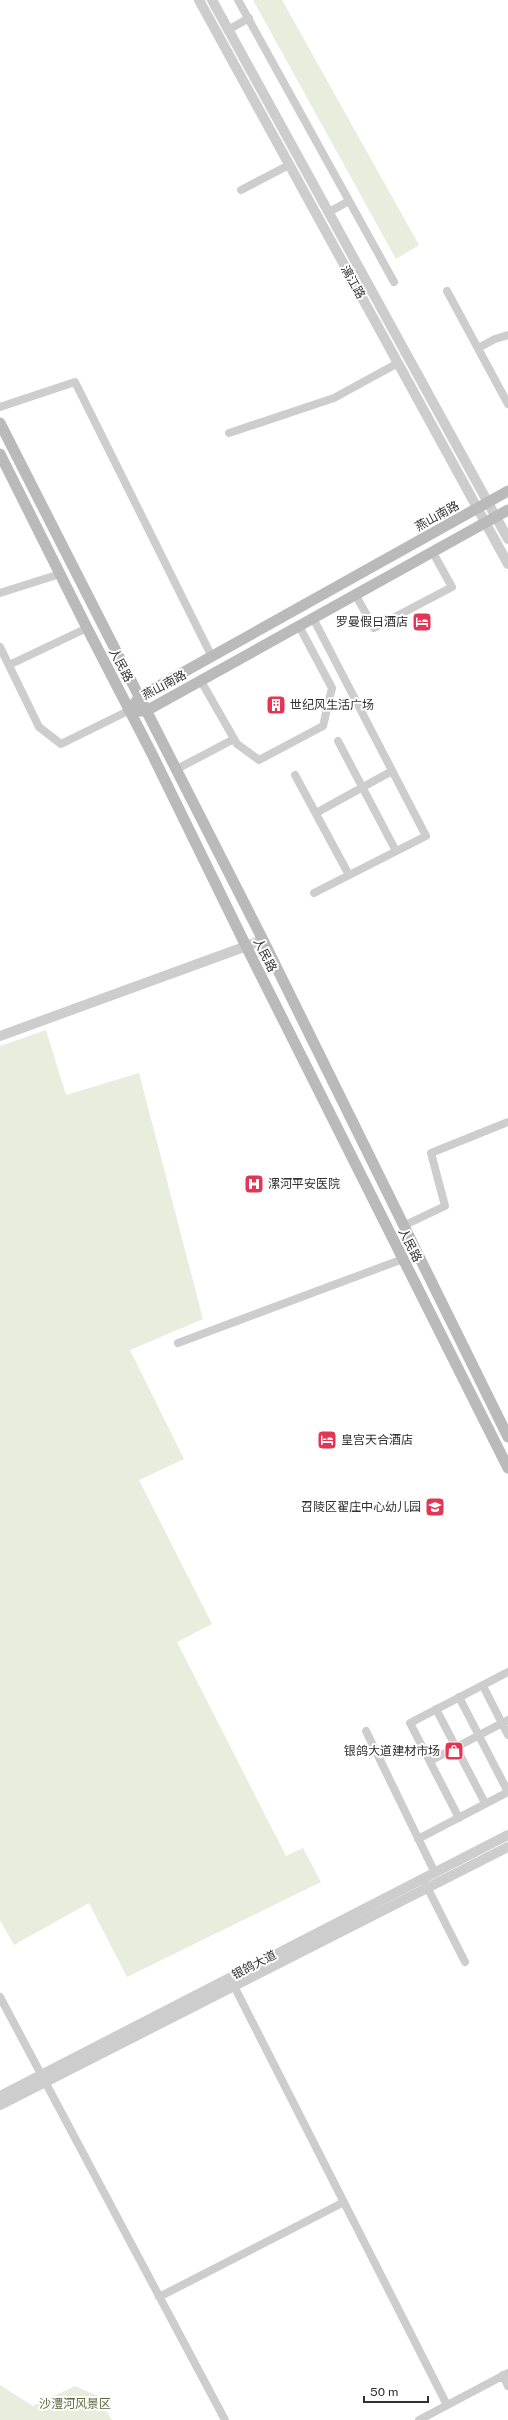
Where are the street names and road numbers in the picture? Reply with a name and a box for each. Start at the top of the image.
street label: 漓江路 [338,263,368,301]
street label: 燕山南路 [413,498,461,534]
street label: 人民路 [106,646,136,684]
street label: 燕山南路 [140,668,188,702]
street label: 人民路 [251,936,279,974]
street label: 人民路 [396,1226,424,1264]
street label: 银鸽大道 [229,1948,279,1982]

